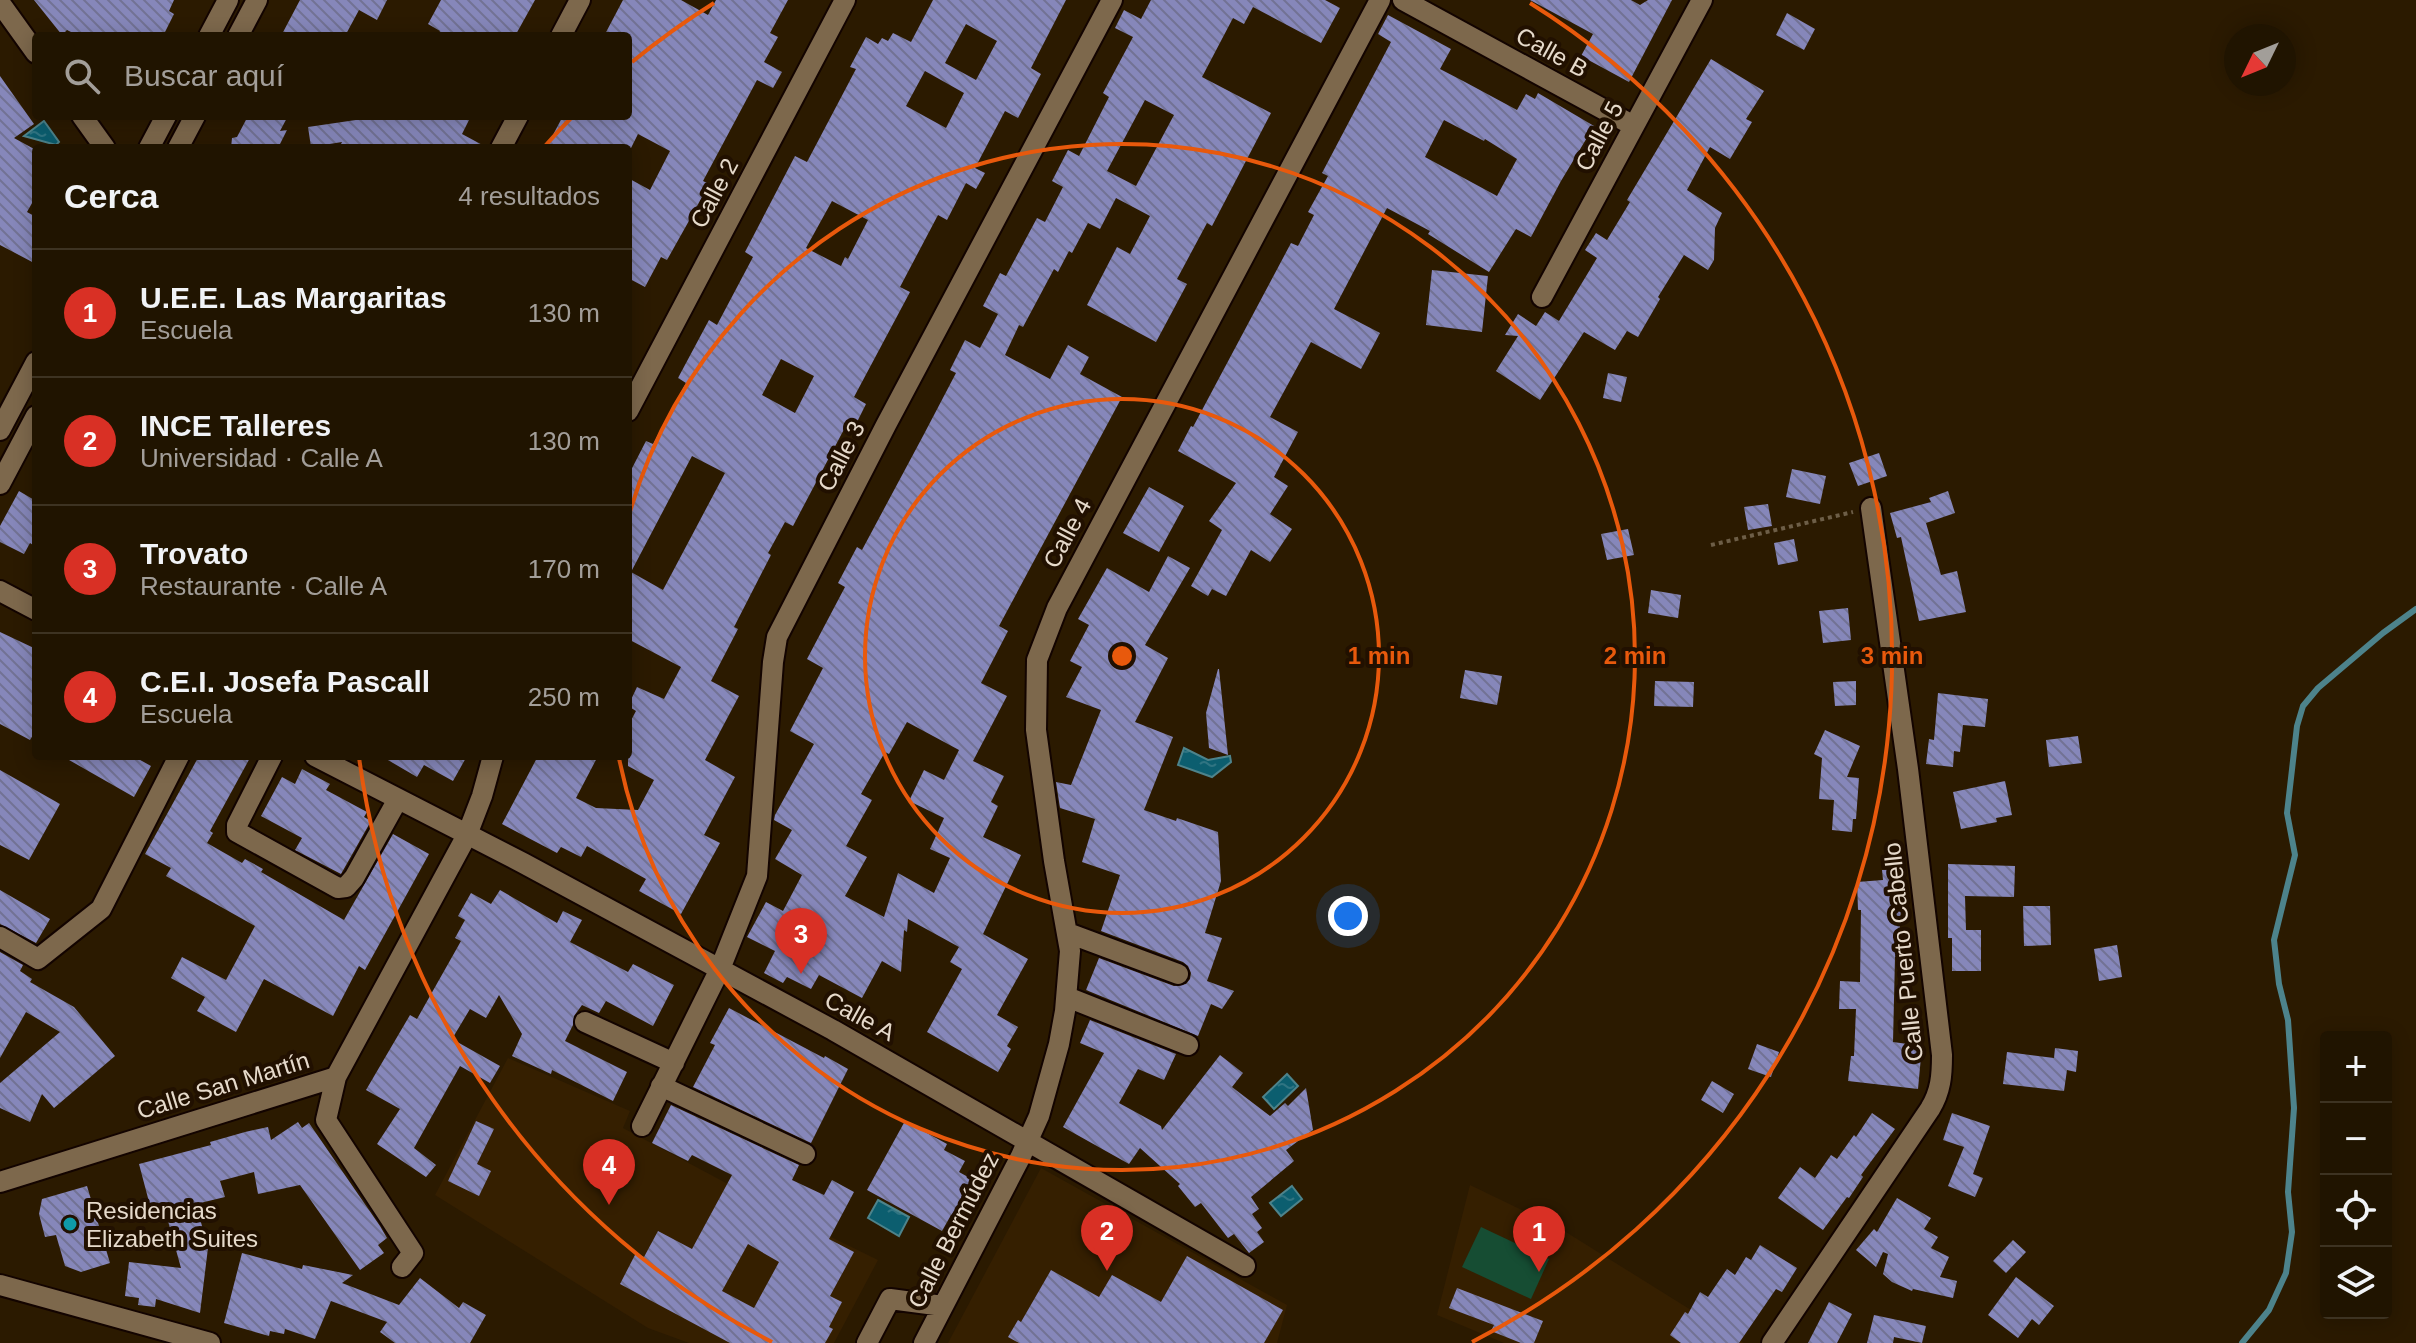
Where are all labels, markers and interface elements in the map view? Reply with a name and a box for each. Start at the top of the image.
street label: Calle B [1512,21,1592,83]
north arrow [2224,24,2296,96]
search box [32,32,632,120]
icon: search [60,54,104,98]
text: Buscar aquí [124,59,284,92]
street label: Calle 5 [1570,97,1628,175]
street label: Calle 2 [685,154,743,232]
text: Cerca [64,177,159,215]
text: 4 resultados [458,181,600,211]
text: U.E.E. Las Margaritas [140,281,447,314]
text: 1 [83,298,97,328]
text: 130 m [528,298,600,328]
text: Escuela [140,315,233,345]
text: INCE Talleres [140,409,331,442]
street label: Calle 3 [812,417,870,495]
text: 2 [83,426,97,456]
text: 130 m [528,426,600,456]
text: Universidad · Calle A [140,443,383,473]
street label: Calle 4 [1038,494,1096,572]
text: Trovato [140,537,248,570]
text: 3 [83,554,97,584]
text: 170 m [528,554,600,584]
text: Restaurante · Calle A [140,571,387,601]
centre of rings [1108,642,1136,670]
text: 1 min [1348,642,1410,669]
text: 2 min [1604,642,1666,669]
text: 3 min [1861,642,1923,669]
text: C.E.I. Josefa Pascall [140,665,430,698]
text: 4 [83,682,97,712]
text: 250 m [528,682,600,712]
text: Escuela [140,699,233,729]
street label: Calle Puerto Cabello [1878,841,1928,1063]
your location [1328,896,1368,936]
pin: 3 [775,908,827,974]
street label: Calle A [820,986,900,1046]
map controls [2320,1031,2392,1319]
button: + [2320,1031,2392,1103]
street label: Calle San Martín [134,1046,312,1124]
button: − [2320,1103,2392,1175]
pin: 4 [583,1139,635,1205]
street label: Calle Bermúdez [902,1148,1004,1312]
button: locate [2320,1175,2392,1247]
place label: Residencias Elizabeth Suites [86,1197,258,1252]
pin: 2 [1081,1205,1133,1271]
pin: 1 [1513,1206,1565,1272]
marker: Residencias Elizabeth Suites [61,1215,79,1233]
button: layers [2320,1247,2392,1319]

